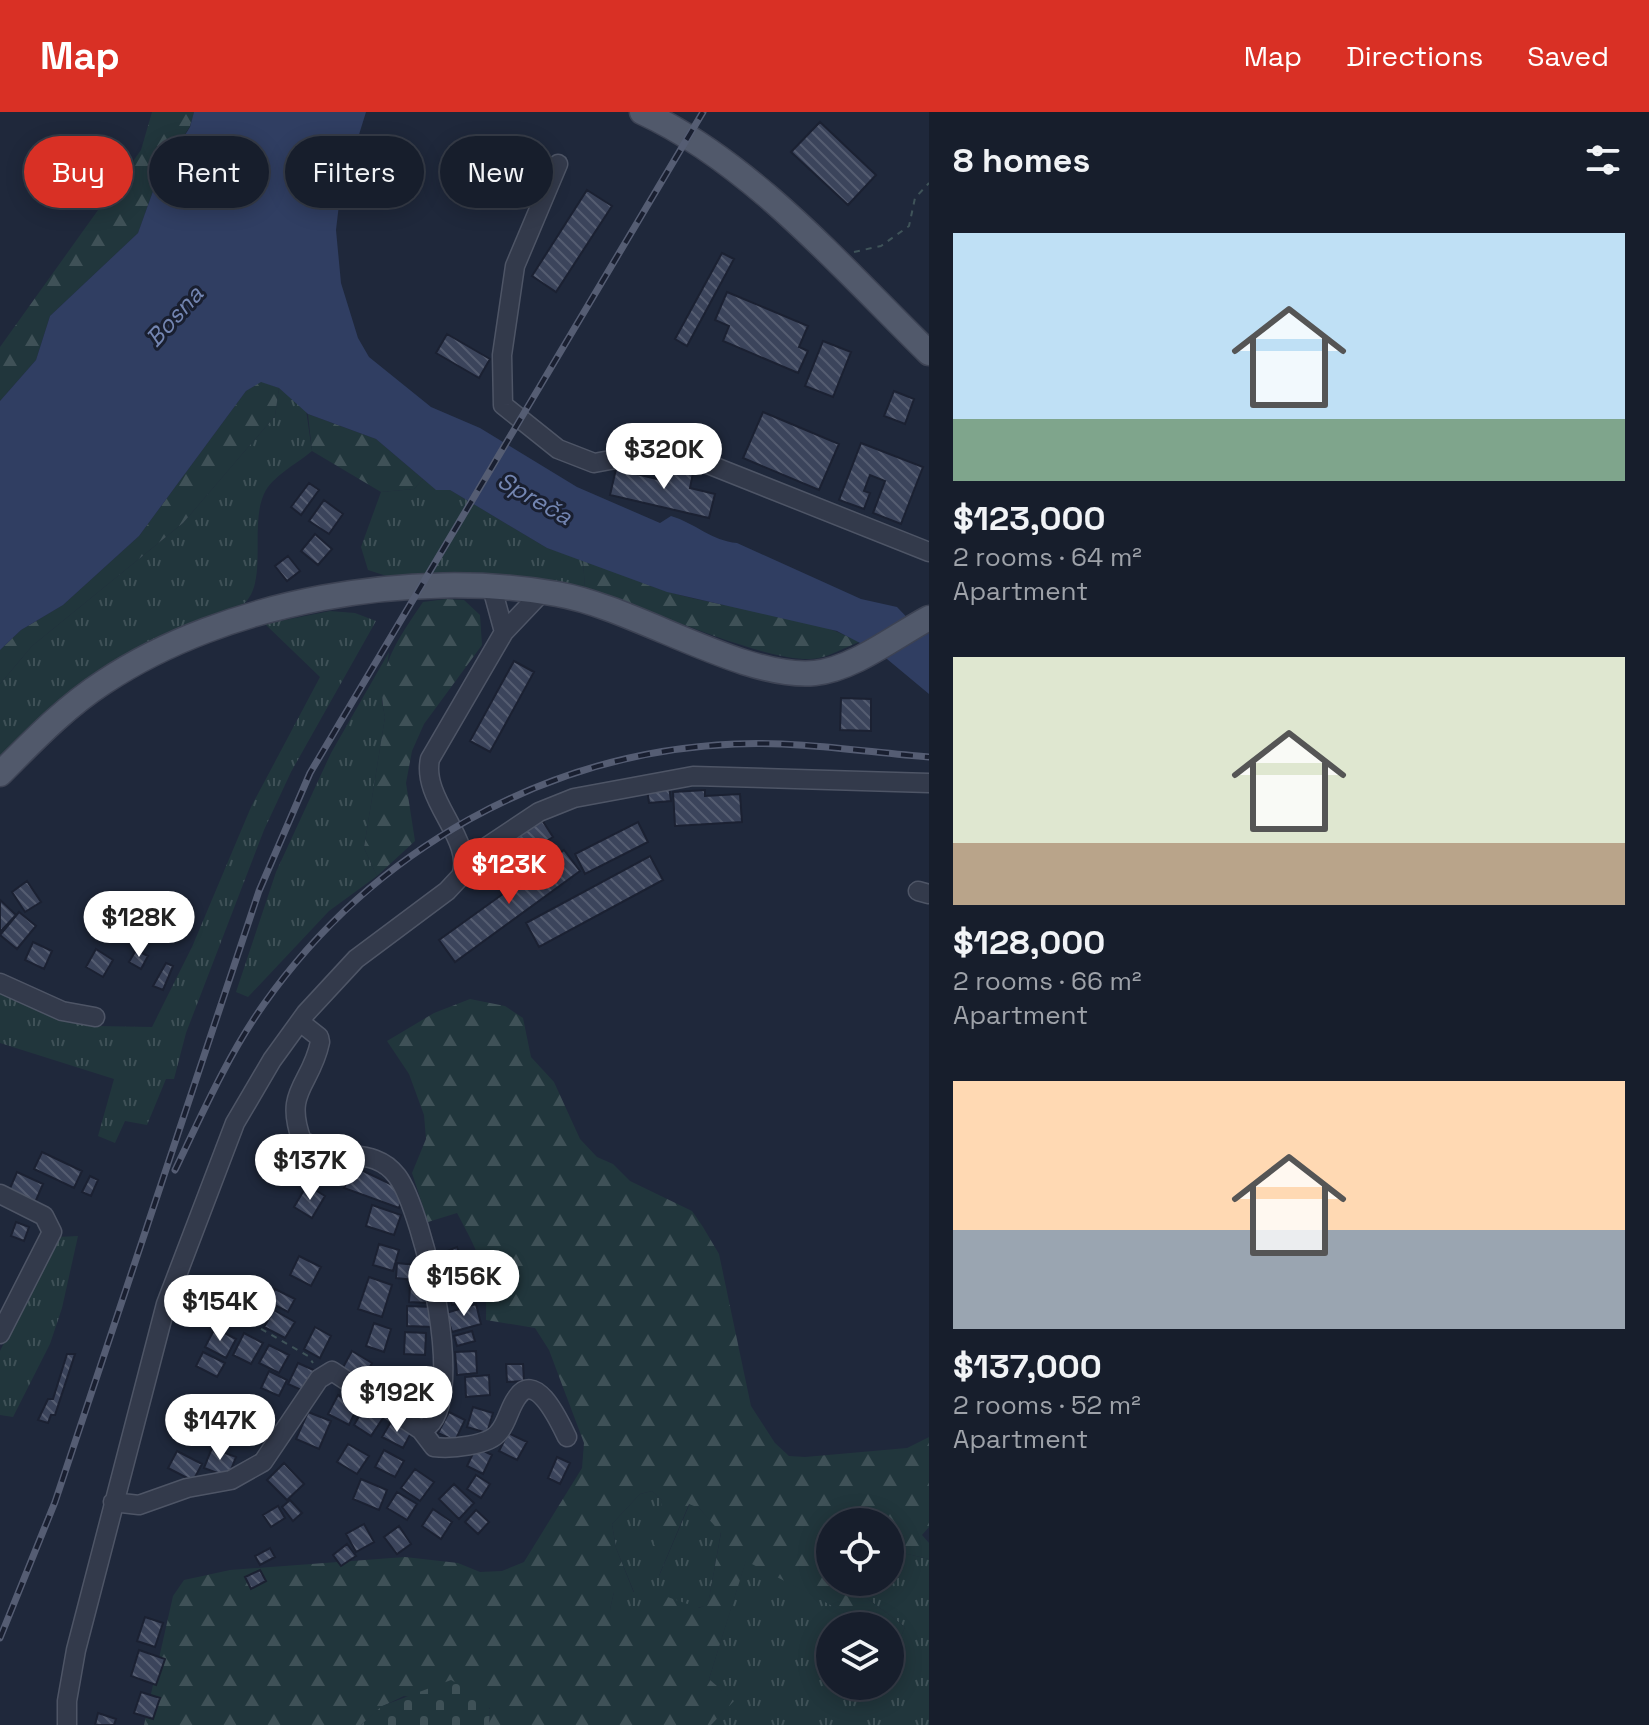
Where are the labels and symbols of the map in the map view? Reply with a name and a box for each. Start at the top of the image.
water label: Bosna [138,279,210,353]
pin: $320K [608,423,720,491]
water label: Spreča [492,464,578,532]
pin: $123K [453,838,565,906]
pin: $128K [83,891,195,959]
pin: $137K [254,1134,366,1202]
pin: $156K [408,1250,520,1318]
pin: $154K [164,1275,276,1343]
pin: $192K [341,1366,453,1434]
pin: $147K [164,1394,276,1462]

